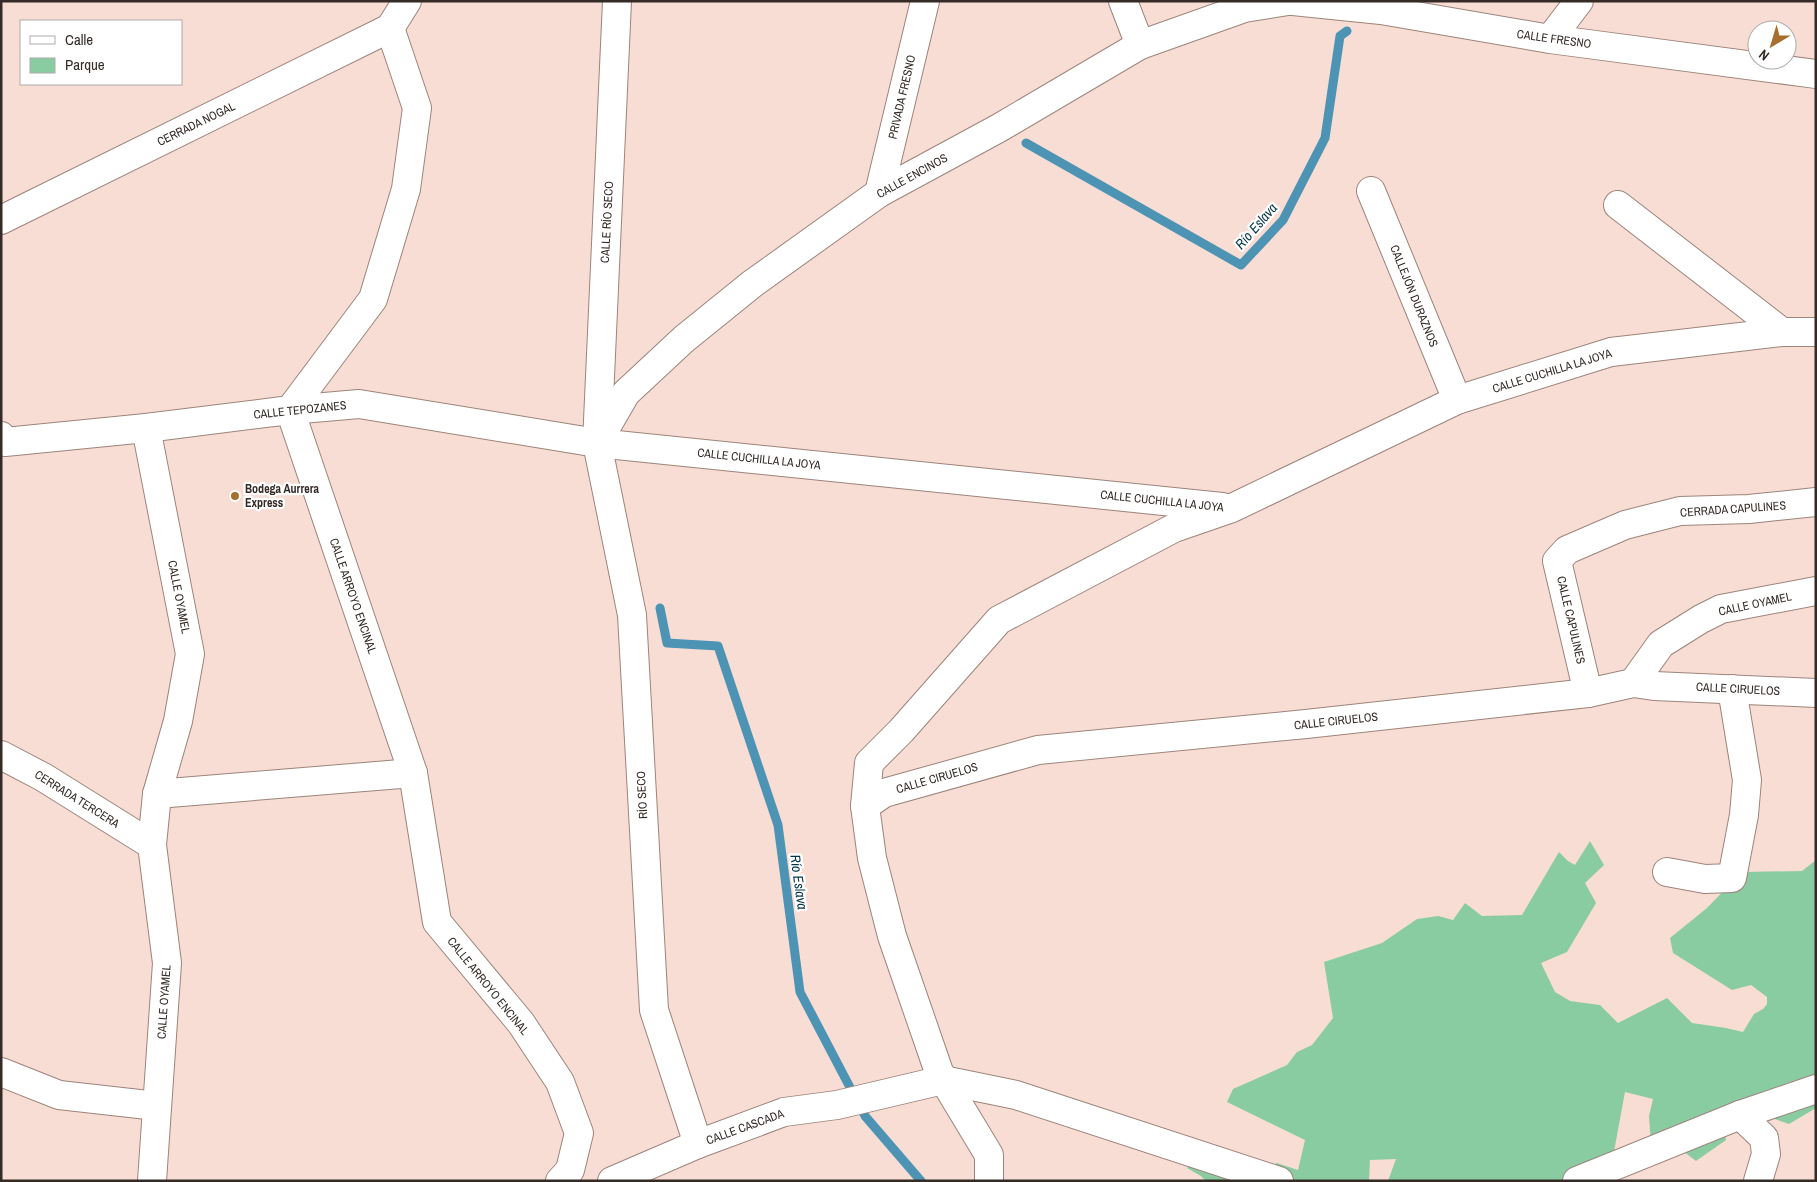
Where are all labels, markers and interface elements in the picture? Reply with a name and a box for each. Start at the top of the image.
legend [20,20,182,85]
north arrow [1747,20,1797,70]
street label: CALLE FRESNO [1516,26,1593,52]
text: Calle [65,29,93,50]
text: N [1755,46,1773,65]
street label: PRIVADA FRESNO [885,53,920,141]
text: Parque [65,54,105,75]
street label: CERRADA NOGAL [154,98,238,150]
street label: CALLE ENCINOS [874,150,951,202]
street label: CALLE RÍO SECO [597,180,617,263]
water label: Río Eslava [1231,199,1281,253]
street label: CALLEJÓN DURAZNOS [1386,243,1442,350]
street label: CALLE CUCHILLA LA JOYA [1490,345,1614,397]
street label: CALLE TEPOZANES [253,397,348,423]
street label: CALLE CUCHILLA LA JOYA [697,445,822,473]
place label: Bodega Aurrera Express [245,481,320,511]
street label: CALLE CUCHILLA LA JOYA [1100,487,1225,515]
marker: Bodega Aurrera Express [229,490,241,502]
street label: CERRADA CAPULINES [1680,497,1787,521]
street label: CALLE ARROYO ENCINAL [326,536,380,656]
street label: CALLE OYAMEL [164,559,194,635]
street label: CALLE CAPULINES [1553,574,1589,666]
street label: CALLE OYAMEL [1717,588,1793,620]
street label: CALLE CIRUELOS [1696,679,1781,699]
street label: CALLE CIRUELOS [1293,709,1379,733]
street label: CALLE CIRUELOS [894,759,980,797]
street label: CERRADA TERCERA [32,766,123,832]
street label: RÍO SECO [633,770,651,819]
water label: Río Eslava [786,853,812,911]
street label: CALLE ARROYO ENCINAL [444,934,533,1039]
street label: CALLE OYAMEL [153,964,175,1040]
street label: CALLE CASCADA [704,1105,786,1148]

